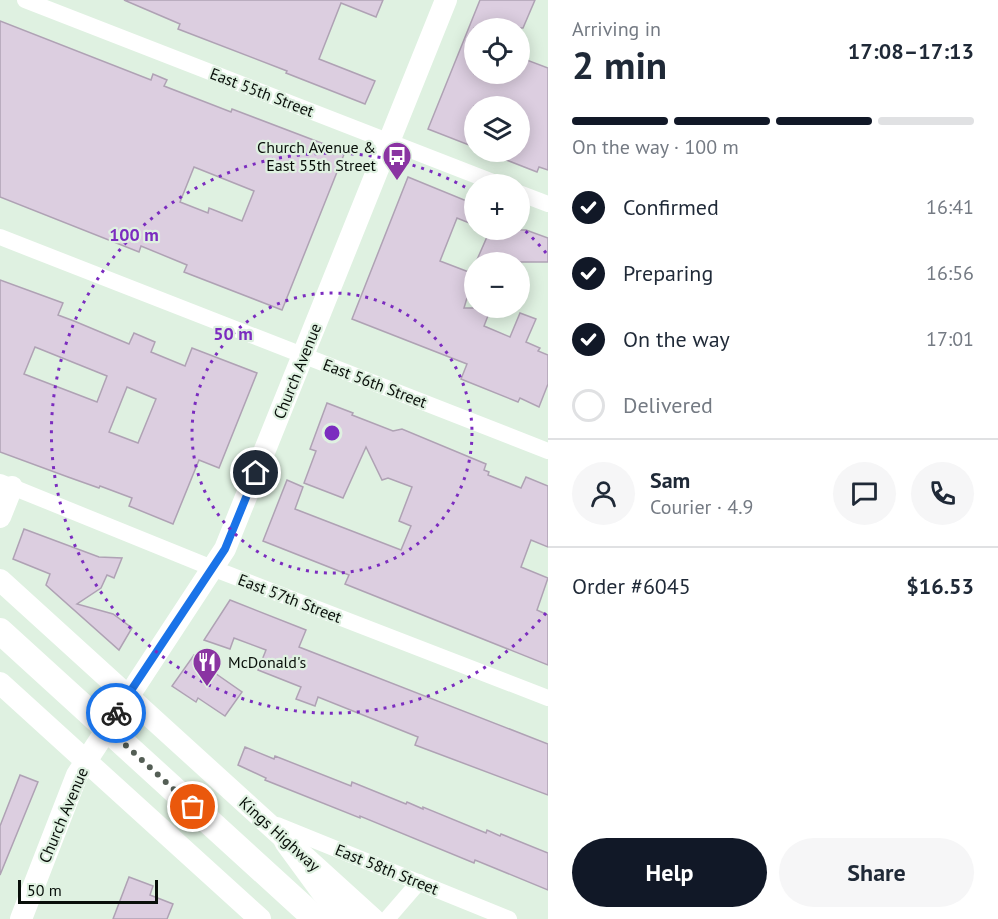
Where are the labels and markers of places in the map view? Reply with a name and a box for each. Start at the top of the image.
place label: Church Avenue & East 55th Street [257,137,377,175]
bus stop icon: Church Avenue & East 55th Street [381,140,413,182]
centre of rings [322,423,342,443]
pin [230,447,281,498]
restaurant icon: McDonald's [191,646,223,688]
place label: McDonald's [228,652,306,672]
pin [167,781,218,832]

